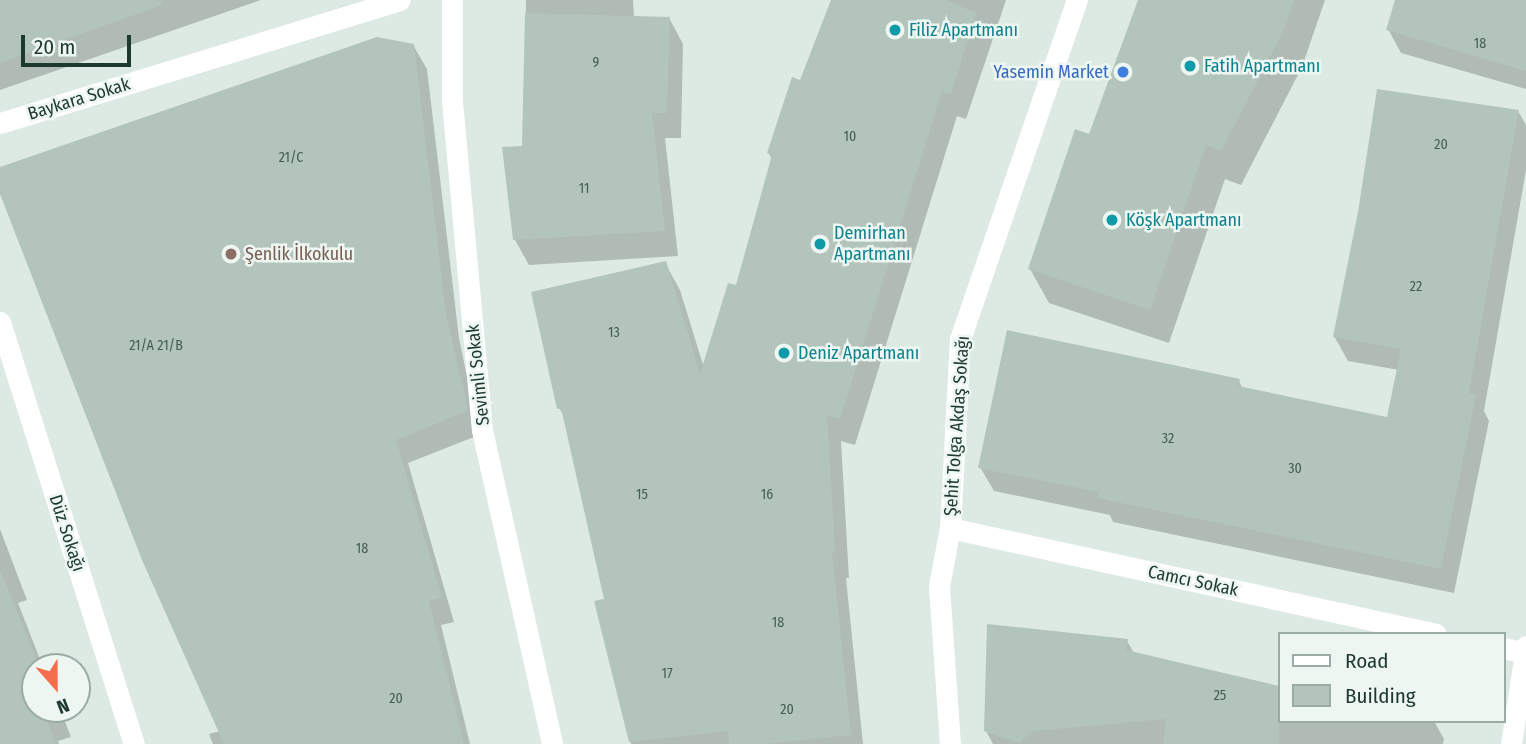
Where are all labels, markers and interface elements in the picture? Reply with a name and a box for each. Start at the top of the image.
place label: Filiz Apartmanı [909,19,1018,41]
scale bar [24,21,135,65]
marker: Filiz Apartmanı [887,22,903,38]
text: 20 m [34,34,75,60]
house number: 18 [1474,36,1486,52]
house number: 9 [593,55,599,71]
place label: Fatih Apartmanı [1204,55,1320,77]
marker: Fatih Apartmanı [1182,58,1198,74]
place label: Yasemin Market [993,61,1109,83]
marker: Yasemin Market [1115,64,1131,80]
street label: Baykara Sokak [25,73,133,125]
house number: 10 [844,129,856,145]
house number: 20 [1434,137,1448,153]
house number: 21/C [279,150,303,166]
house number: 11 [579,181,589,197]
place label: Köşk Apartmanı [1126,209,1242,231]
marker: Köşk Apartmanı [1104,212,1120,228]
place label: Demirhan Apartmanı [834,223,911,266]
marker: Demirhan Apartmanı [812,236,828,252]
place label: Şenlik İlkokulu [245,243,353,265]
marker: Şenlik İlkokulu [223,246,239,262]
house number: 22 [1410,279,1422,295]
street label: Sevimli Sokak [462,323,494,427]
house number: 13 [608,325,620,341]
street label: Şehit Tolga Akdaş Sokağı [940,335,974,517]
house number: 21/A 21/B [129,338,183,354]
place label: Deniz Apartmanı [798,342,919,364]
marker: Deniz Apartmanı [776,345,792,361]
house number: 32 [1162,431,1174,447]
house number: 30 [1288,461,1302,477]
house number: 15 [636,487,648,503]
house number: 16 [761,487,773,503]
street label: Düz Sokağı [44,492,90,574]
house number: 18 [356,541,368,557]
street label: Camcı Sokak [1146,561,1240,601]
house number: 18 [772,615,784,631]
legend [1278,632,1505,723]
text: Road [1345,648,1389,674]
north arrow [21,653,91,723]
house number: 17 [661,666,673,682]
text: Building [1345,683,1416,709]
house number: 25 [1214,688,1226,704]
house number: 20 [389,691,403,707]
text: N [54,693,72,719]
house number: 20 [780,702,794,718]

